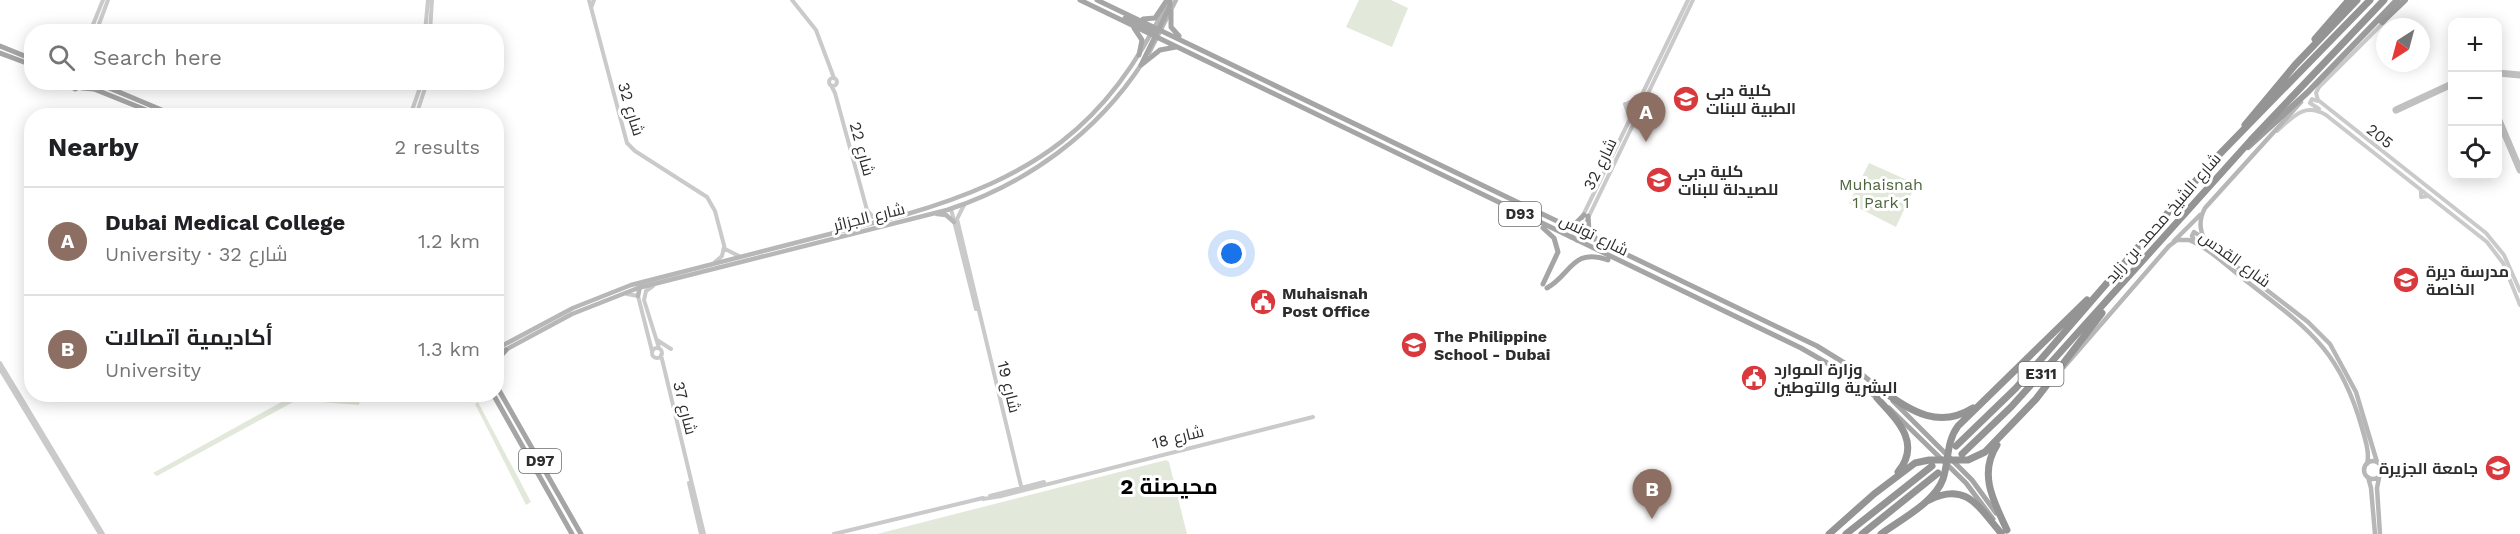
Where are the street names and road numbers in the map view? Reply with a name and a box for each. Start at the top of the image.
street label: شارع 32 [612,80,648,139]
street label: شارع 22 [844,120,878,179]
street label: 205 [2363,120,2397,152]
street label: شارع 32 [1579,135,1622,194]
street label: شارع الشيخ محمد بن زايد [2101,149,2226,288]
street label: شارع الجزائر [830,199,907,237]
road number: D93 [1499,202,1541,226]
street label: شارع تونس [1556,210,1632,262]
street label: شارع القدس [2195,227,2274,293]
street label: شارع 19 [991,359,1025,415]
road number: E311 [2018,362,2064,386]
street label: شارع 37 [667,379,701,437]
street label: شارع 18 [1150,421,1206,455]
road number: D97 [519,449,561,473]

